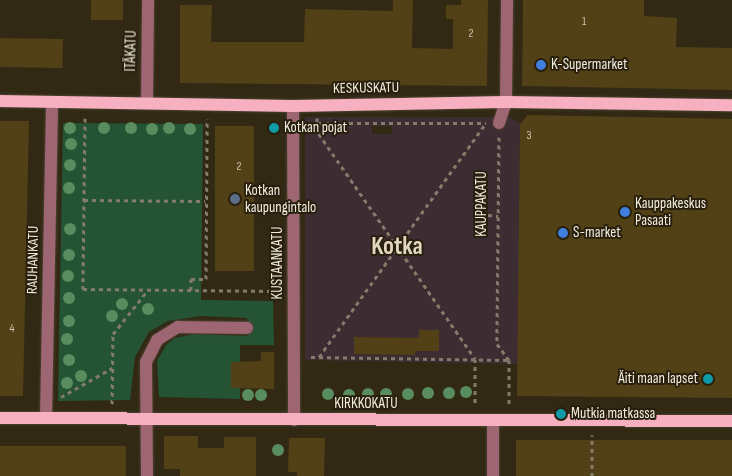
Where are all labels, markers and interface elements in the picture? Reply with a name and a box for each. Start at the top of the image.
house number: 1 [582,15,586,29]
house number: 2 [469,27,473,41]
street label: ITÄKATU [122,30,140,72]
place label: K-Supermarket [551,56,628,74]
marker: K-Supermarket [535,59,547,71]
street label: KESKUSKATU [333,78,399,98]
place label: Kotkan pojat [284,119,347,137]
marker: Kotkan pojat [268,122,280,134]
house number: 3 [526,129,532,143]
house number: 2 [237,160,241,174]
street label: KAUPPAKATU [473,171,491,237]
place label: Kotkan kaupungintalo [245,181,316,216]
marker: Kotkan kaupungintalo [229,193,241,205]
place label: Kauppakeskus Pasaati [635,194,706,229]
marker: Kauppakeskus Pasaati [619,206,631,218]
place label: S-market [573,224,621,242]
street label: RAUHANKATU [23,226,43,294]
street label: KUSTAANKATU [269,227,287,299]
marker: S-market [557,227,569,239]
district label: Kotka [371,232,423,262]
house number: 4 [9,322,15,336]
place label: Äiti maan lapset [618,370,698,388]
marker: Äiti maan lapset [702,373,714,385]
street label: KIRKKOKATU [334,395,398,413]
place label: Mutkia matkassa [571,405,655,423]
marker: Mutkia matkassa [555,408,567,420]

